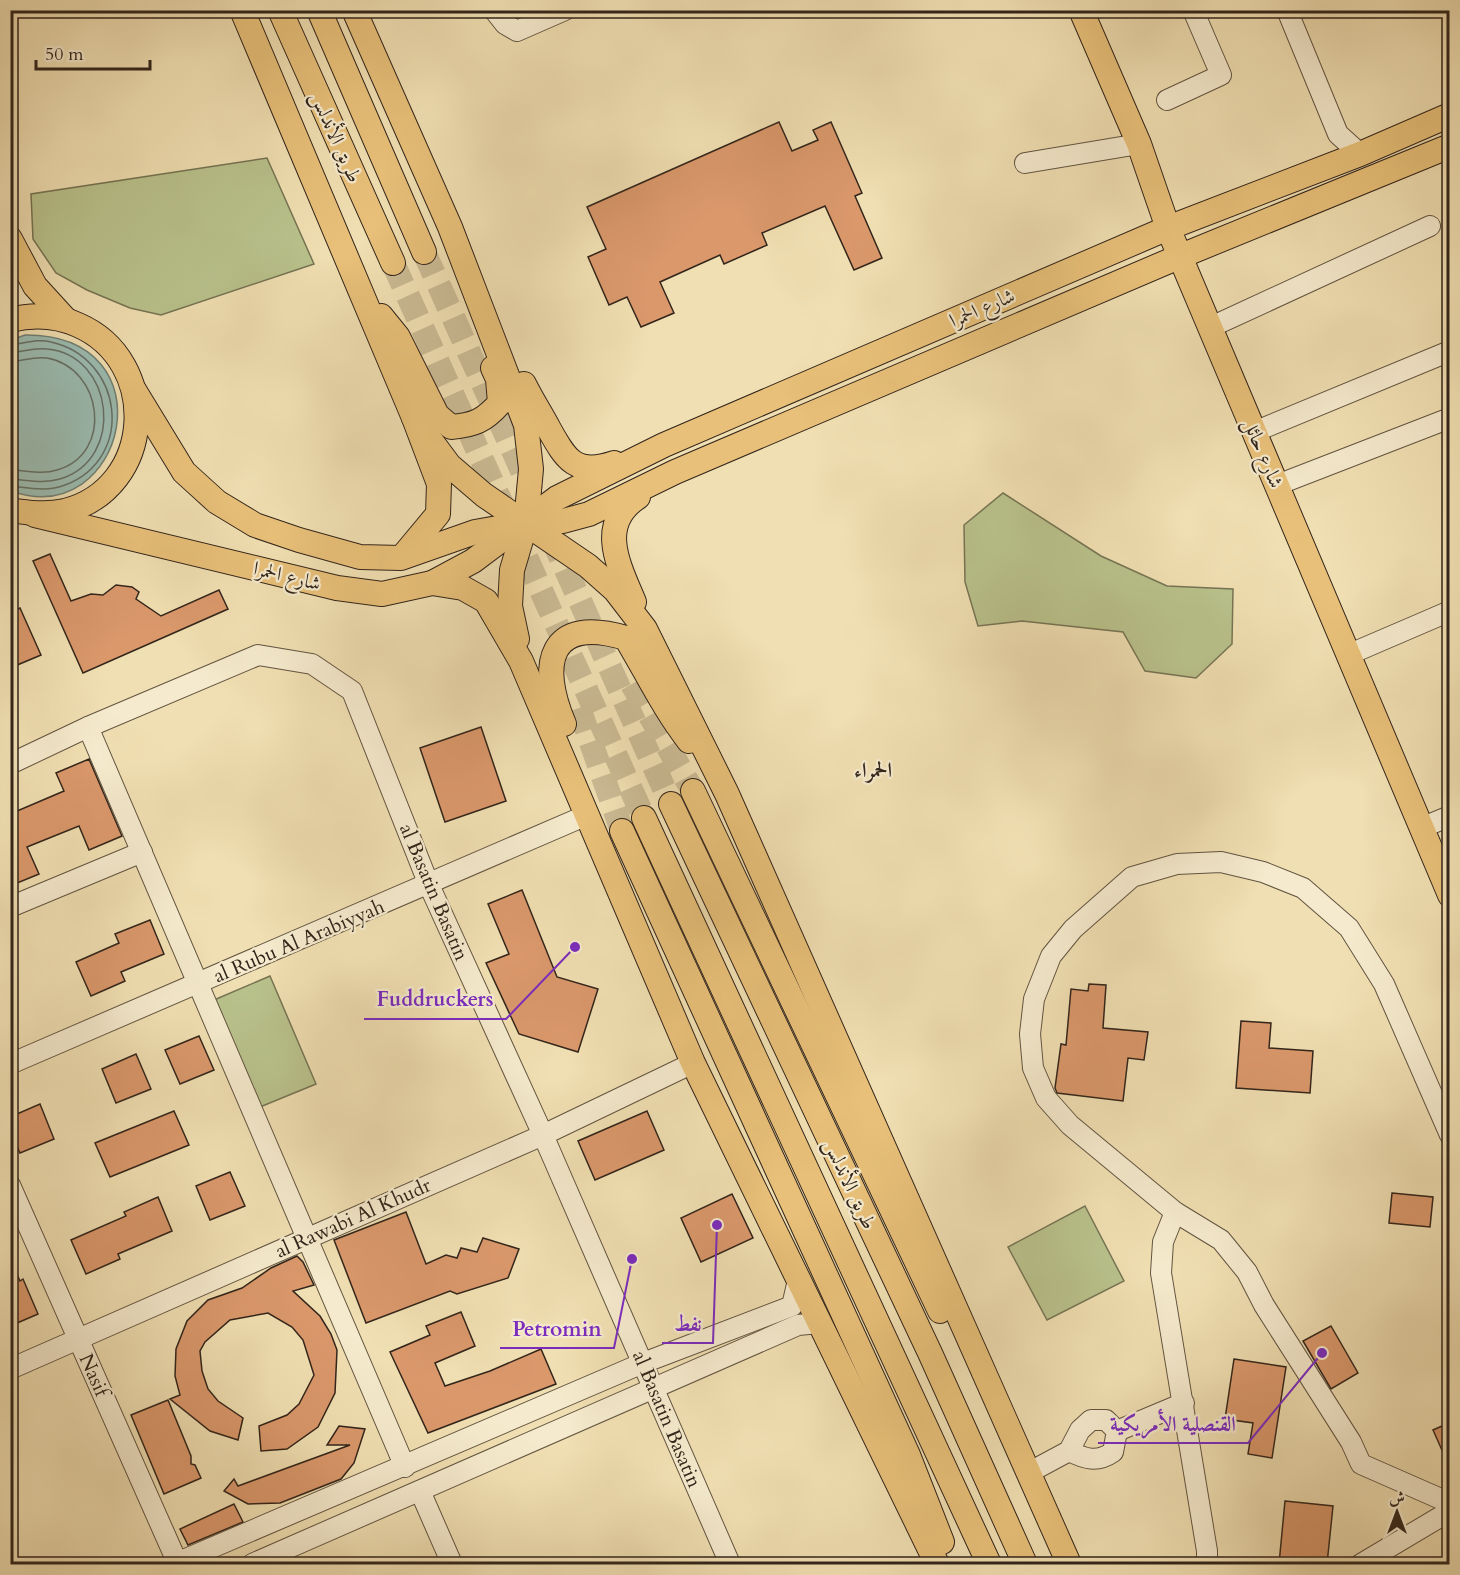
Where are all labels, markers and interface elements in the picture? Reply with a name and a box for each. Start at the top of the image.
scale bar [36,33,150,71]
text: 50 m [45,42,84,67]
street label: طريق الأندلس [304,86,370,187]
street label: شارع الحمرا [945,282,1020,338]
street label: شارع حائل [1233,414,1290,494]
street label: شارع الحمرا [249,555,324,601]
district label: الحمراء [854,756,892,785]
street label: al Basatin Basatin [393,819,475,965]
street label: al Rubu Al Arabiyyah [210,893,389,989]
callout: Fuddruckers [364,980,506,1019]
text: Fuddruckers [376,985,494,1014]
street label: طريق الأندلس [817,1133,885,1234]
street label: al Rawabi Al Khudr [271,1171,436,1264]
callout: نفط [662,1304,713,1343]
callout: Petromin [500,1309,614,1348]
text: نفط [674,1310,702,1339]
text: Petromin [512,1315,602,1344]
street label: al Basatin Basatin [626,1346,708,1492]
street label: Nasif [73,1349,116,1403]
callout: القنصلية الأمريكية [1098,1404,1248,1443]
text: القنصلية الأمريكية [1110,1408,1236,1439]
north arrow [1367,1482,1427,1542]
text: ش [1389,1487,1405,1509]

